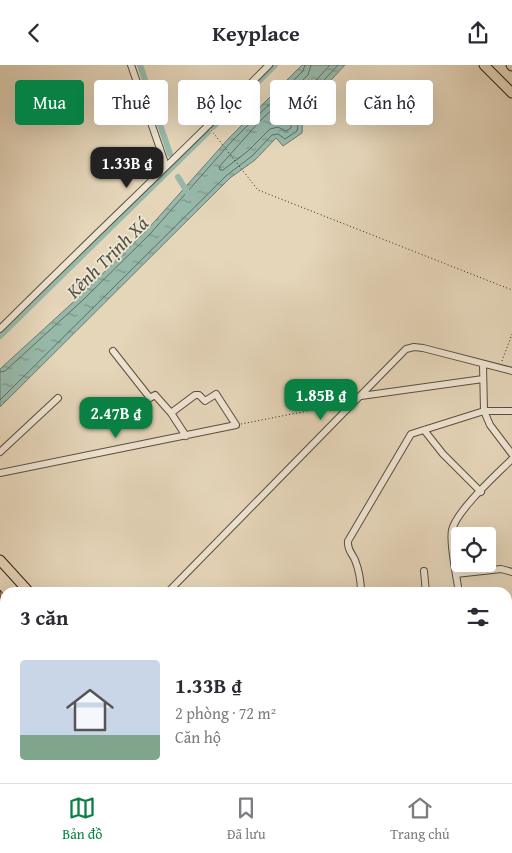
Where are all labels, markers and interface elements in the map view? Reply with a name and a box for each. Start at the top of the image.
text: Keyplace [212,17,300,49]
icon: back [20,19,48,47]
icon: share [464,19,492,47]
chip: Mua [15,80,84,125]
chip: Thuê [94,80,168,125]
chip: Bộ lọc [178,80,260,125]
chip: Mới [270,80,336,125]
chip: Căn hộ [346,80,433,125]
pin: 1.33B ₫ [81,147,173,189]
text: 1.33B ₫ [101,151,153,175]
water label: Kênh Trịnh Xá [59,209,155,305]
pin: 1.85B ₫ [275,379,367,421]
text: 1.85B ₫ [295,383,347,407]
pin: 2.47B ₫ [70,397,162,439]
text: 2.47B ₫ [90,401,142,425]
map controls [451,527,496,572]
button: locate [451,527,496,572]
text: 3 căn [20,602,68,633]
icon: filters [464,603,492,631]
text: 1.33B ₫ [175,670,242,701]
icon: home [60,680,120,740]
text: 2 phòng · 72 m² [175,701,276,725]
text: Căn hộ [175,725,221,749]
tab: Bản đồ [62,794,102,844]
tab: Đã lưu [227,794,266,844]
tab: Trang chủ [390,794,450,844]

